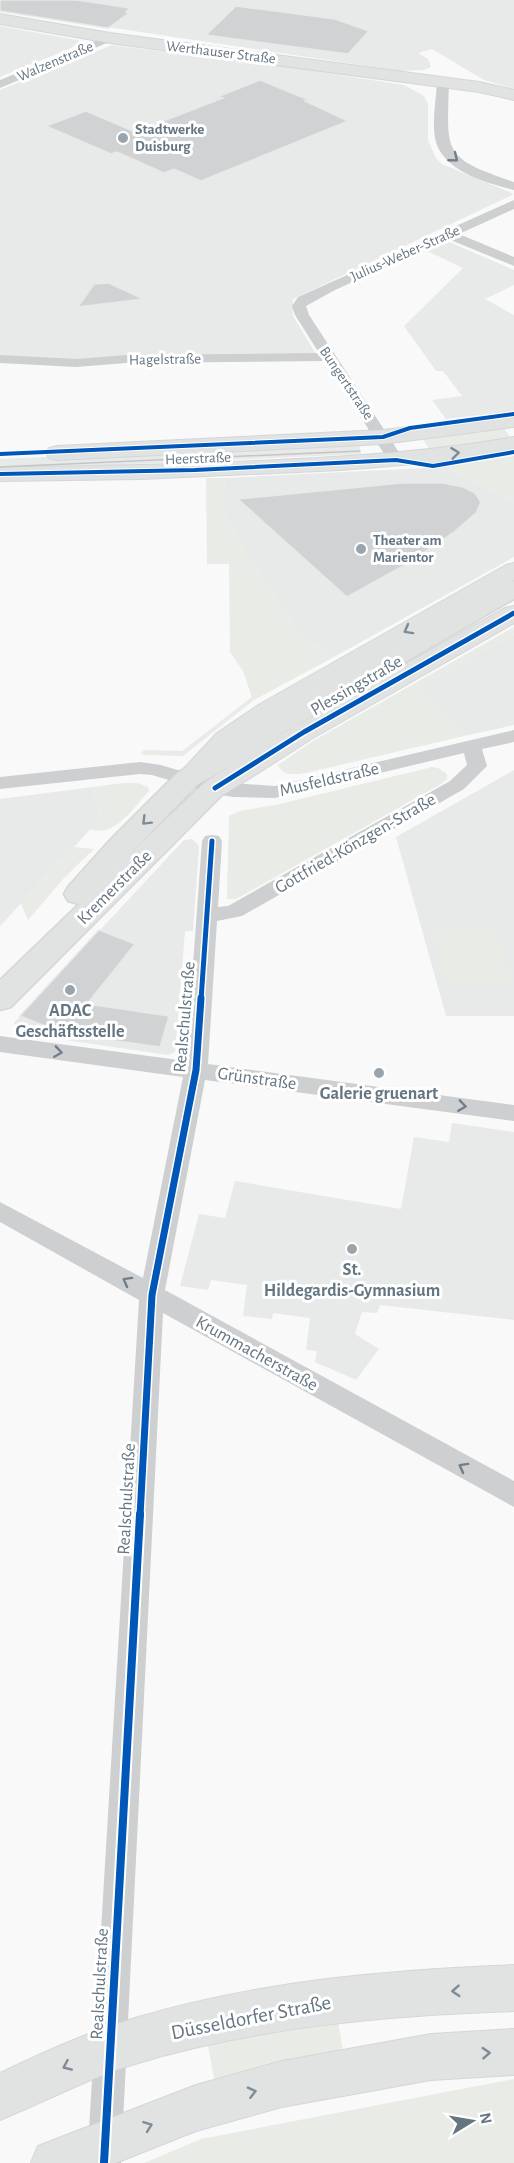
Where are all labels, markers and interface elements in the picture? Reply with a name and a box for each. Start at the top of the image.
street label: Werthauser Straße [165,38,277,67]
street label: Walzenstraße [15,39,95,84]
place label: Stadtwerke Duisburg [135,122,204,154]
marker: Stadtwerke Duisburg [116,131,130,145]
one-way arrow [447,151,458,162]
street label: Julius-Weber-Straße [348,223,462,284]
street label: Bungertstraße [317,344,376,422]
street label: Hagelstraße [129,351,201,368]
one-way arrow [450,448,459,460]
street label: Heerstraße [165,450,231,467]
place label: Theater am Marientor [373,533,442,565]
marker: Theater am Marientor [354,542,368,556]
one-way arrow [404,622,414,634]
street label: Plessingstraße [308,652,405,719]
street label: Musfeldstraße [278,760,381,800]
street label: Gottfried-Könzgen-Straße [272,791,439,897]
one-way arrow [142,813,153,824]
street label: Kremerstraße [74,847,155,928]
street label: Realschulstraße [171,961,199,1073]
marker: ADAC Geschäftsstelle [63,983,77,997]
place label: ADAC Geschäftsstelle [16,1002,124,1041]
one-way arrow [53,1045,63,1057]
street label: Grünstraße [216,1065,297,1093]
marker: Galerie gruenart [372,1066,386,1080]
place label: Galerie gruenart [320,1085,438,1103]
one-way arrow [457,1099,466,1111]
marker: St. Hildegardis-Gymnasium [345,1242,359,1256]
place label: St. Hildegardis-Gymnasium [264,1261,440,1300]
one-way arrow [123,1277,133,1288]
street label: Krummacherstraße [192,1313,321,1395]
street label: Realschulstraße [115,1443,139,1555]
one-way arrow [459,1463,469,1474]
street label: Realschulstraße [88,1928,112,2040]
one-way arrow [451,1984,460,1997]
street label: Düsseldorfer Straße [169,1992,333,2043]
one-way arrow [481,2046,490,2059]
one-way arrow [63,2059,74,2071]
one-way arrow [247,2086,257,2099]
north arrow [442,2091,502,2151]
text: N [477,2111,495,2125]
one-way arrow [142,2120,153,2133]

